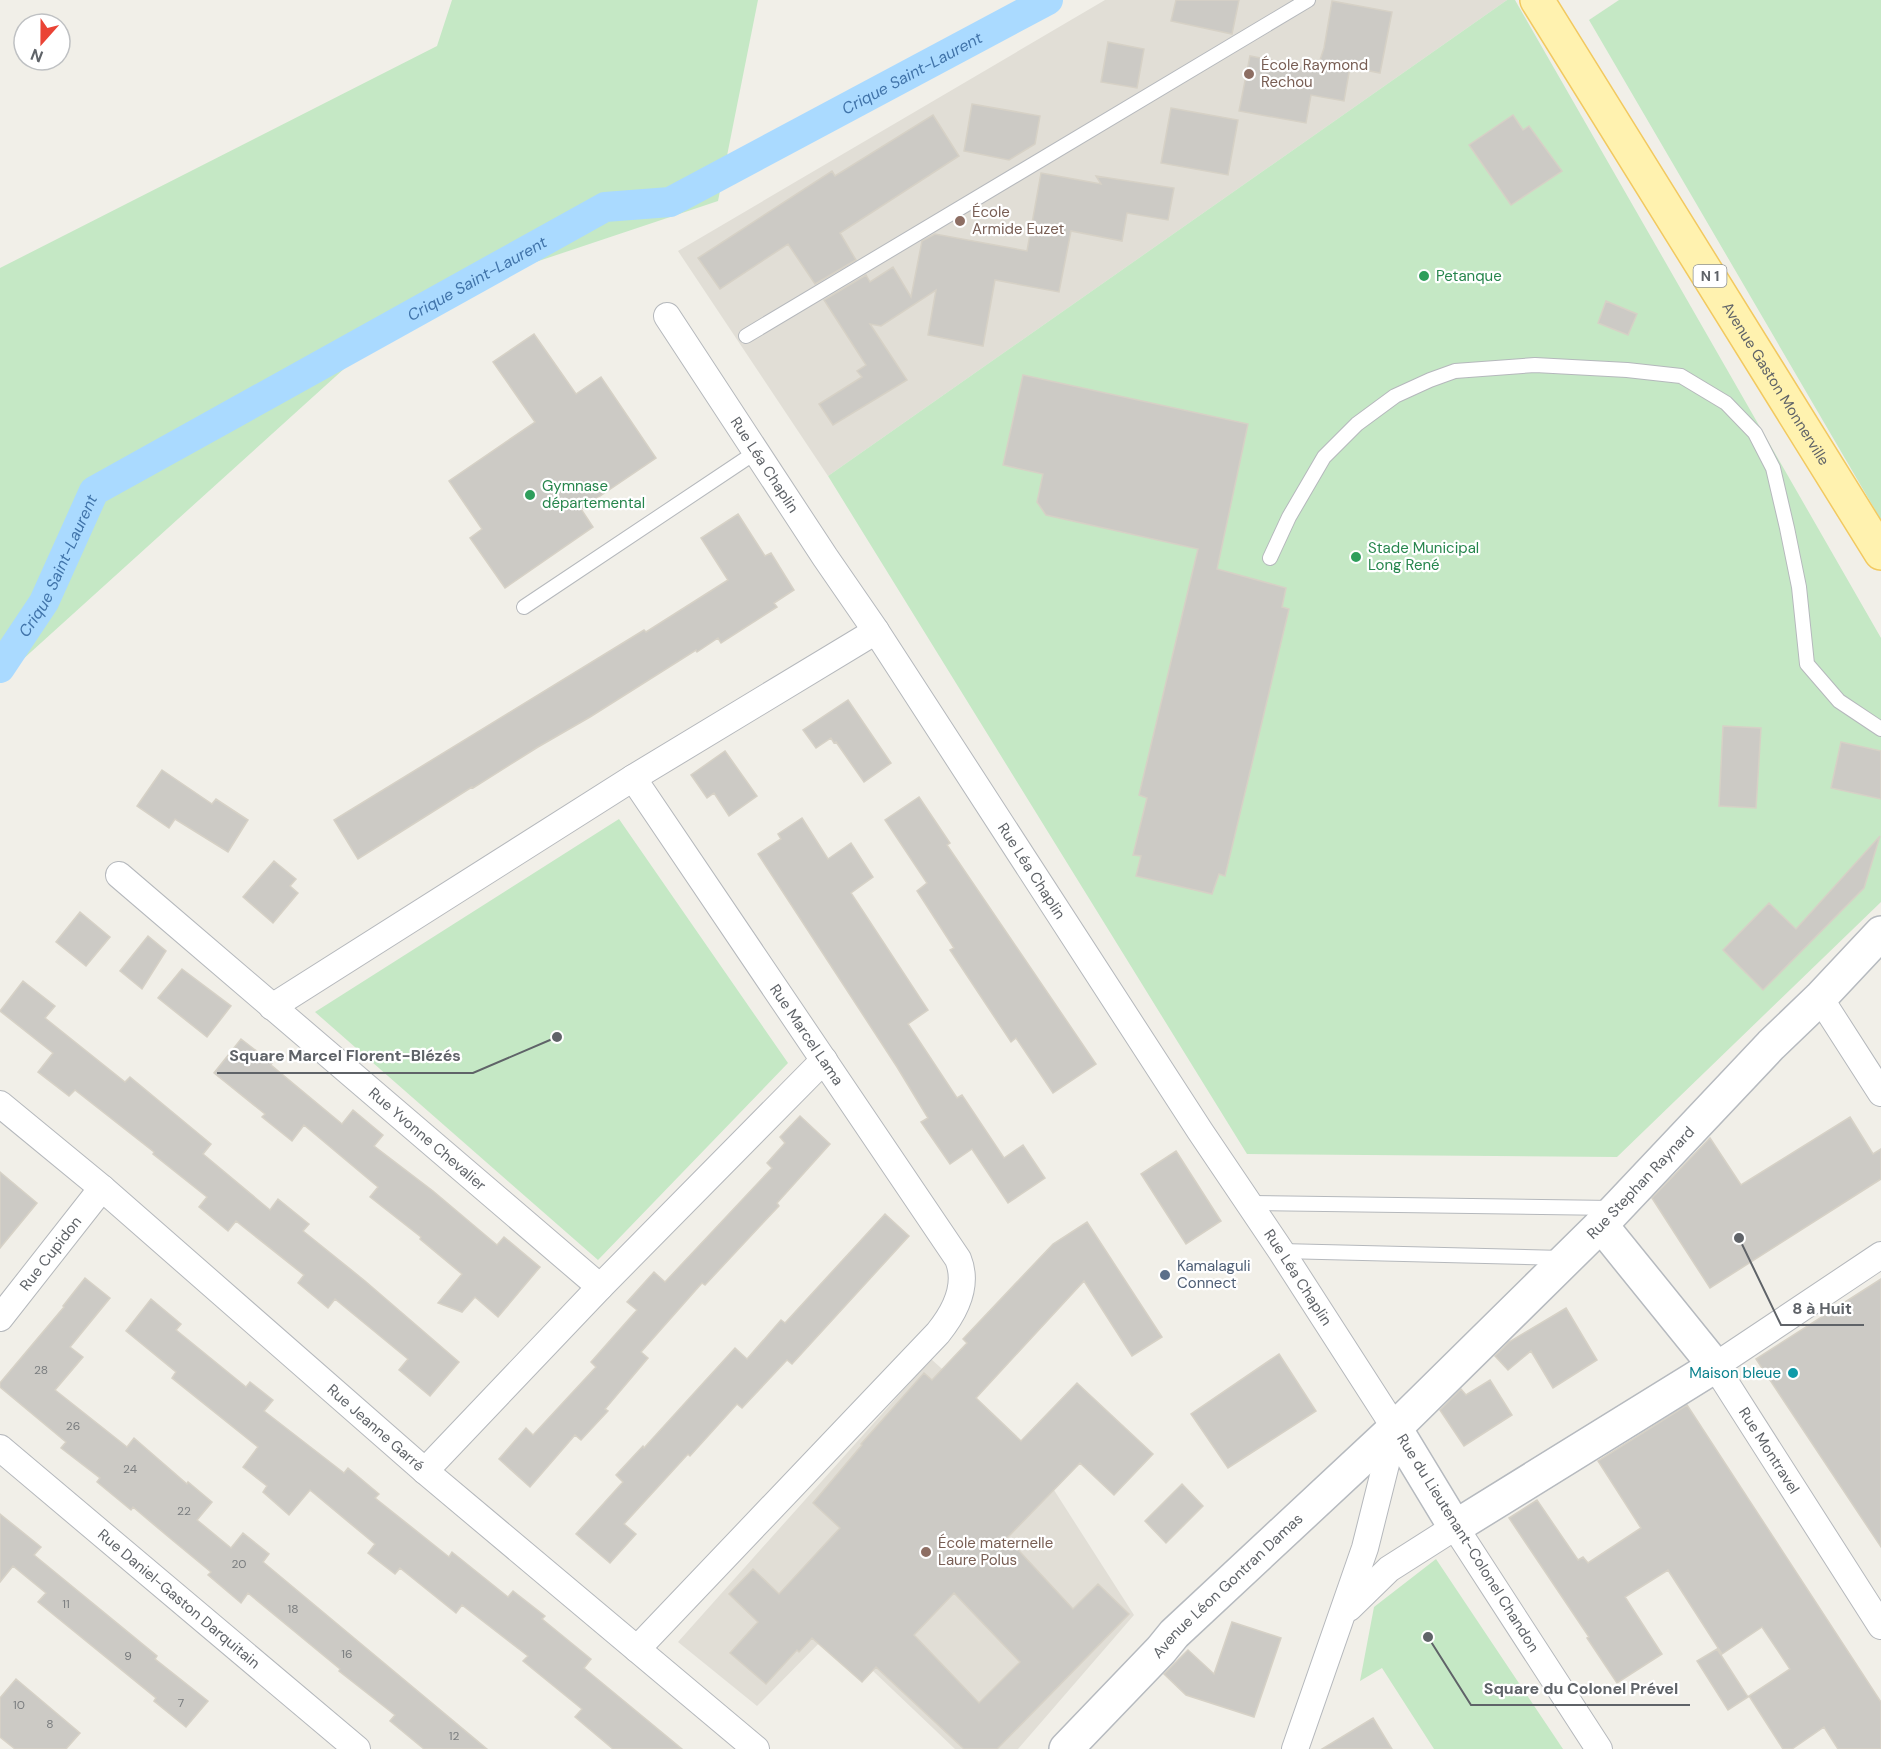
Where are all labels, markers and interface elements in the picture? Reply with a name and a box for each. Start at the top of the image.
north arrow [12,12,72,72]
water label: Crique Saint-Laurent [838,27,987,119]
text: N [28,44,46,67]
place label: École Raymond Rechou [1261,55,1368,92]
marker: École Raymond Rechou [1242,67,1256,81]
place label: École Armide Euzet [972,202,1065,239]
marker: École Armide Euzet [953,214,967,228]
water label: Crique Saint-Laurent [404,231,551,326]
road number: N 1 [1694,265,1726,287]
place label: Petanque [1436,266,1502,286]
marker: Petanque [1417,269,1431,283]
street label: Avenue Gaston Monnerville [1717,298,1834,469]
street label: Rue Léa Chaplin [726,413,803,517]
place label: Gymnase départemental [542,476,645,513]
marker: Gymnase départemental [523,488,537,502]
water label: Crique Saint-Laurent [14,491,102,641]
place label: Stade Municipal Long René [1368,538,1479,575]
marker: Stade Municipal Long René [1349,550,1363,564]
street label: Rue Léa Chaplin [993,819,1070,923]
street label: Rue Marcel Lama [765,980,848,1089]
callout: Square Marcel Florent-Blézés [217,1039,473,1073]
text: Square Marcel Florent-Blézés [229,1045,461,1066]
street label: Rue Yvonne Chevalier [364,1083,491,1195]
street label: Rue Stephan Raynard [1582,1122,1699,1244]
street label: Rue Cupidon [15,1212,86,1295]
street label: Rue Léa Chaplin [1259,1225,1336,1329]
place label: Kamalaguli Connect [1177,1256,1251,1293]
marker: Kamalaguli Connect [1158,1268,1172,1282]
callout: 8 à Huit [1781,1291,1864,1325]
text: 8 à Huit [1792,1298,1852,1319]
house number: 28 [34,1362,48,1378]
place label: Maison bleue [1689,1363,1781,1383]
marker: Maison bleue [1786,1366,1800,1380]
street label: Rue Jeanne Garré [323,1380,429,1476]
street label: Rue Montravel [1734,1403,1804,1498]
house number: 26 [66,1418,80,1434]
street label: Rue du Lieutenant-Colonel Chandon [1392,1430,1544,1656]
house number: 24 [123,1461,137,1477]
house number: 22 [177,1503,191,1519]
street label: Avenue Léon Gontran Damas [1148,1509,1307,1663]
street label: Rue Daniel-Gaston Darquitain [94,1525,264,1673]
place label: École maternelle Laure Polus [938,1533,1053,1570]
marker: École maternelle Laure Polus [919,1545,933,1559]
house number: 20 [231,1556,247,1572]
house number: 11 [62,1596,70,1612]
house number: 18 [287,1601,299,1617]
house number: 16 [341,1646,353,1662]
house number: 9 [124,1648,132,1664]
callout: Square du Colonel Prével [1471,1671,1690,1705]
text: Square du Colonel Prével [1484,1678,1678,1699]
house number: 7 [178,1695,184,1711]
house number: 10 [13,1697,25,1713]
house number: 8 [46,1716,54,1732]
house number: 12 [449,1728,459,1744]

